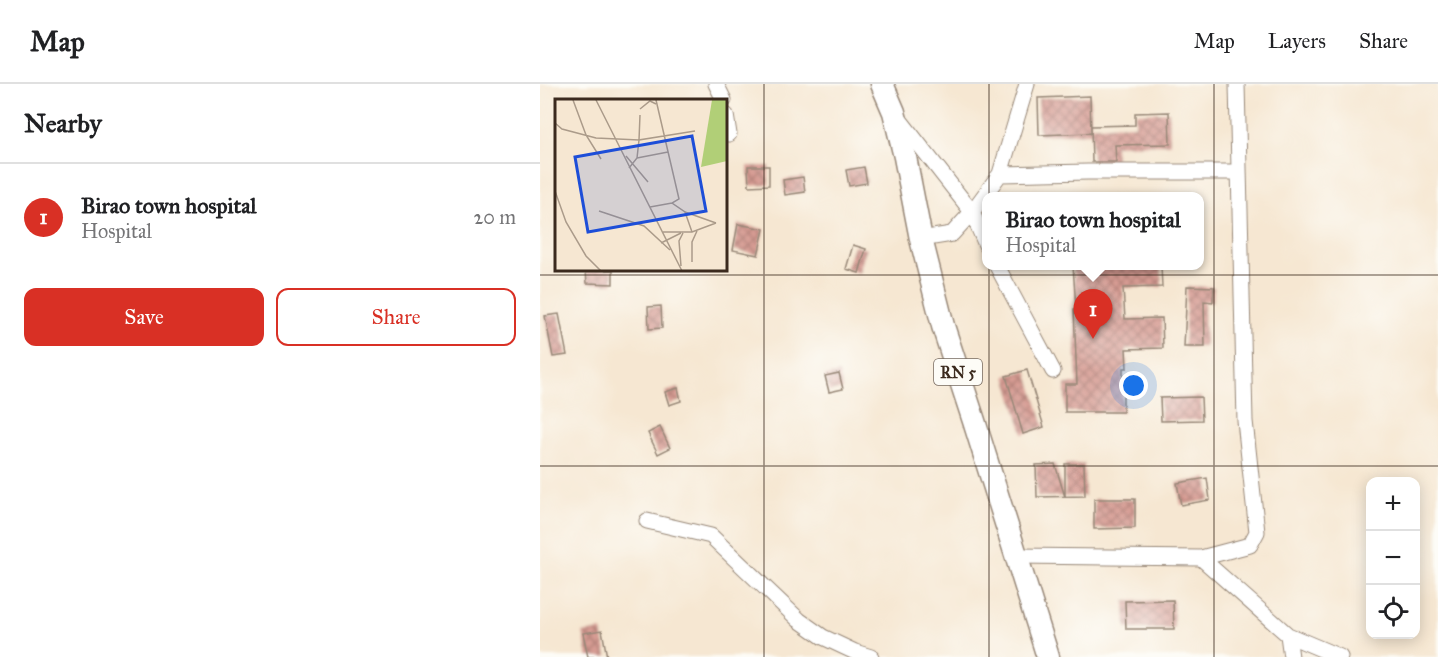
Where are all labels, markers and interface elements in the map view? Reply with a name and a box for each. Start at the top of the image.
text: Map [30,24,85,59]
text: Map [1194,28,1235,54]
text: Layers [1268,28,1326,54]
text: Share [1359,28,1408,54]
inset map [555,99,728,272]
text: Nearby [24,107,102,139]
text: Birao town hospital [81,192,256,219]
popup [982,192,1204,270]
text: 1 [40,205,47,229]
text: 20 m [473,205,516,229]
text: Birao town hospital [1005,206,1181,233]
text: Hospital [81,219,152,243]
text: Hospital [1005,233,1076,257]
button: Save [24,288,264,346]
button: Share [276,288,516,346]
pin: 1 [1074,290,1112,339]
road number: RN 5 [934,359,982,385]
your location [1119,371,1148,400]
map controls [1366,477,1420,639]
button: + [1366,477,1420,531]
button: − [1366,531,1420,585]
button: locate [1366,585,1420,639]

